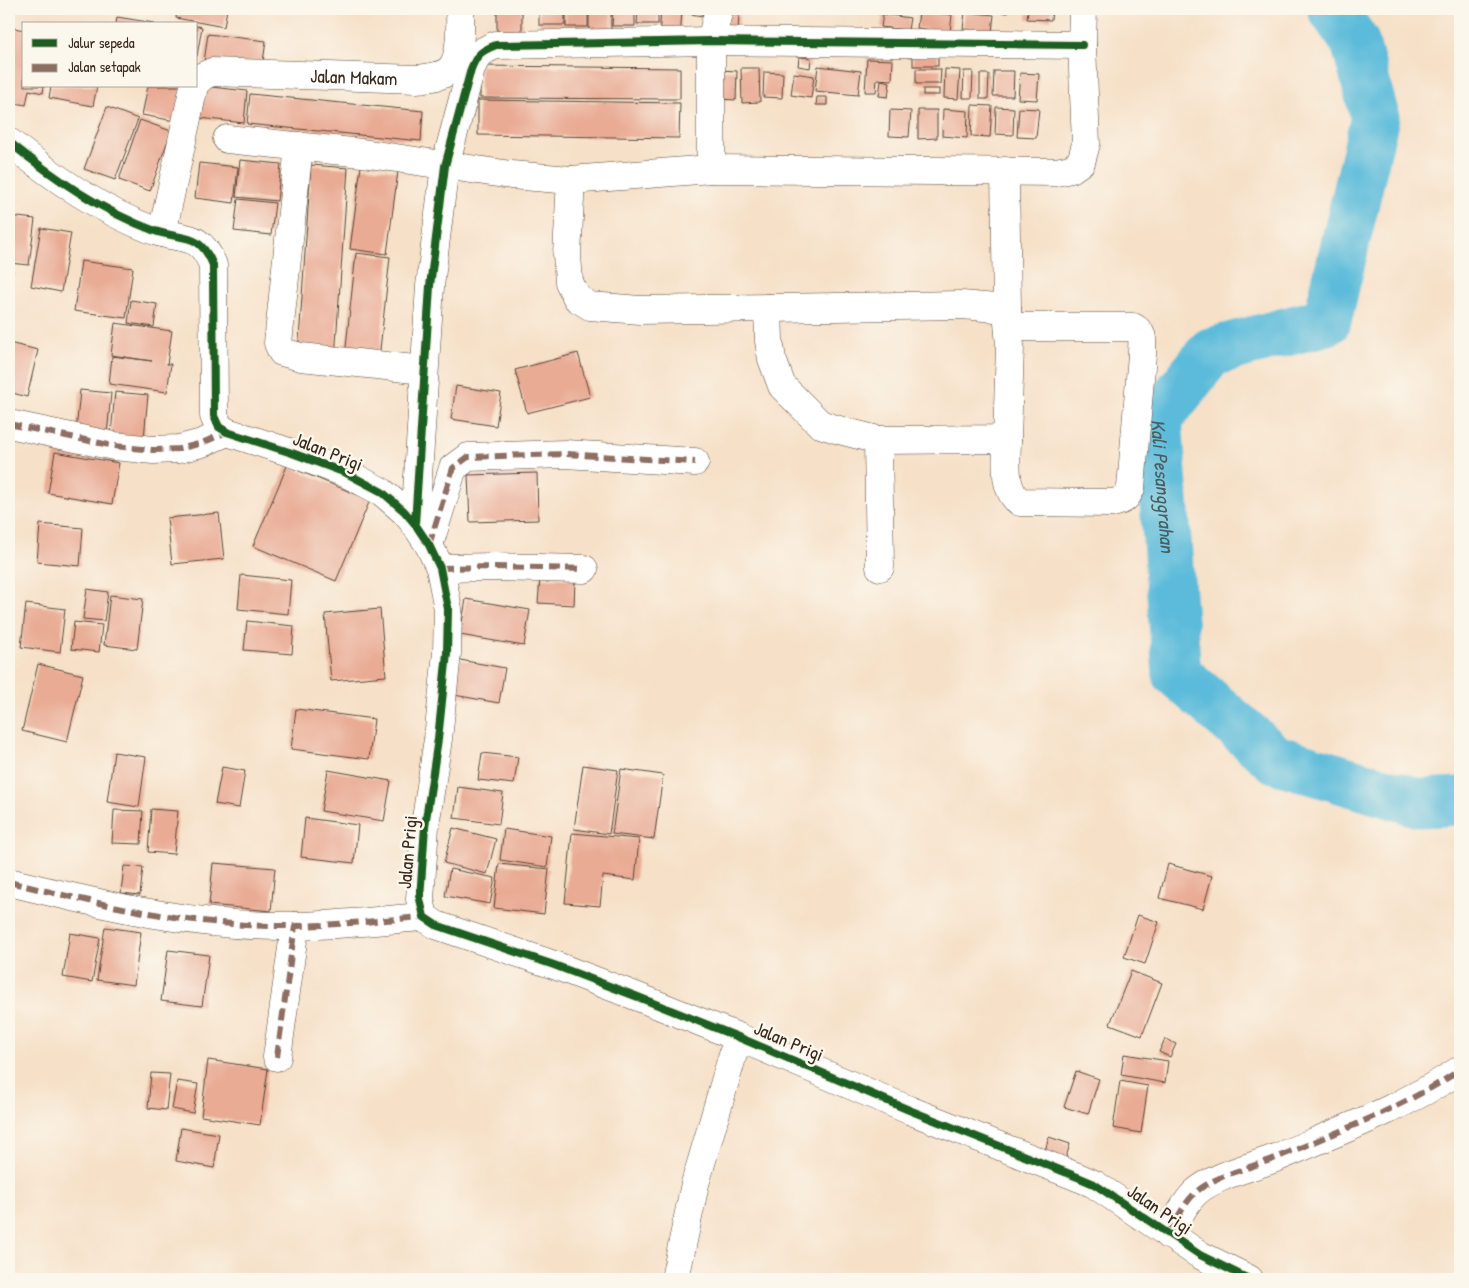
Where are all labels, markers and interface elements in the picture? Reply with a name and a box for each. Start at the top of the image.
legend [22,22,198,88]
text: Jalur sepeda [68,32,135,53]
text: Jalan setapak [68,56,141,77]
street label: Jalan Makam [310,62,398,91]
water label: Kali Pesanggrahan [1145,418,1182,555]
street label: Jalan Prigi [289,425,367,477]
street label: Jalan Prigi [391,814,423,890]
street label: Jalan Prigi [750,1015,828,1067]
street label: Jalan Prigi [1122,1178,1198,1240]

